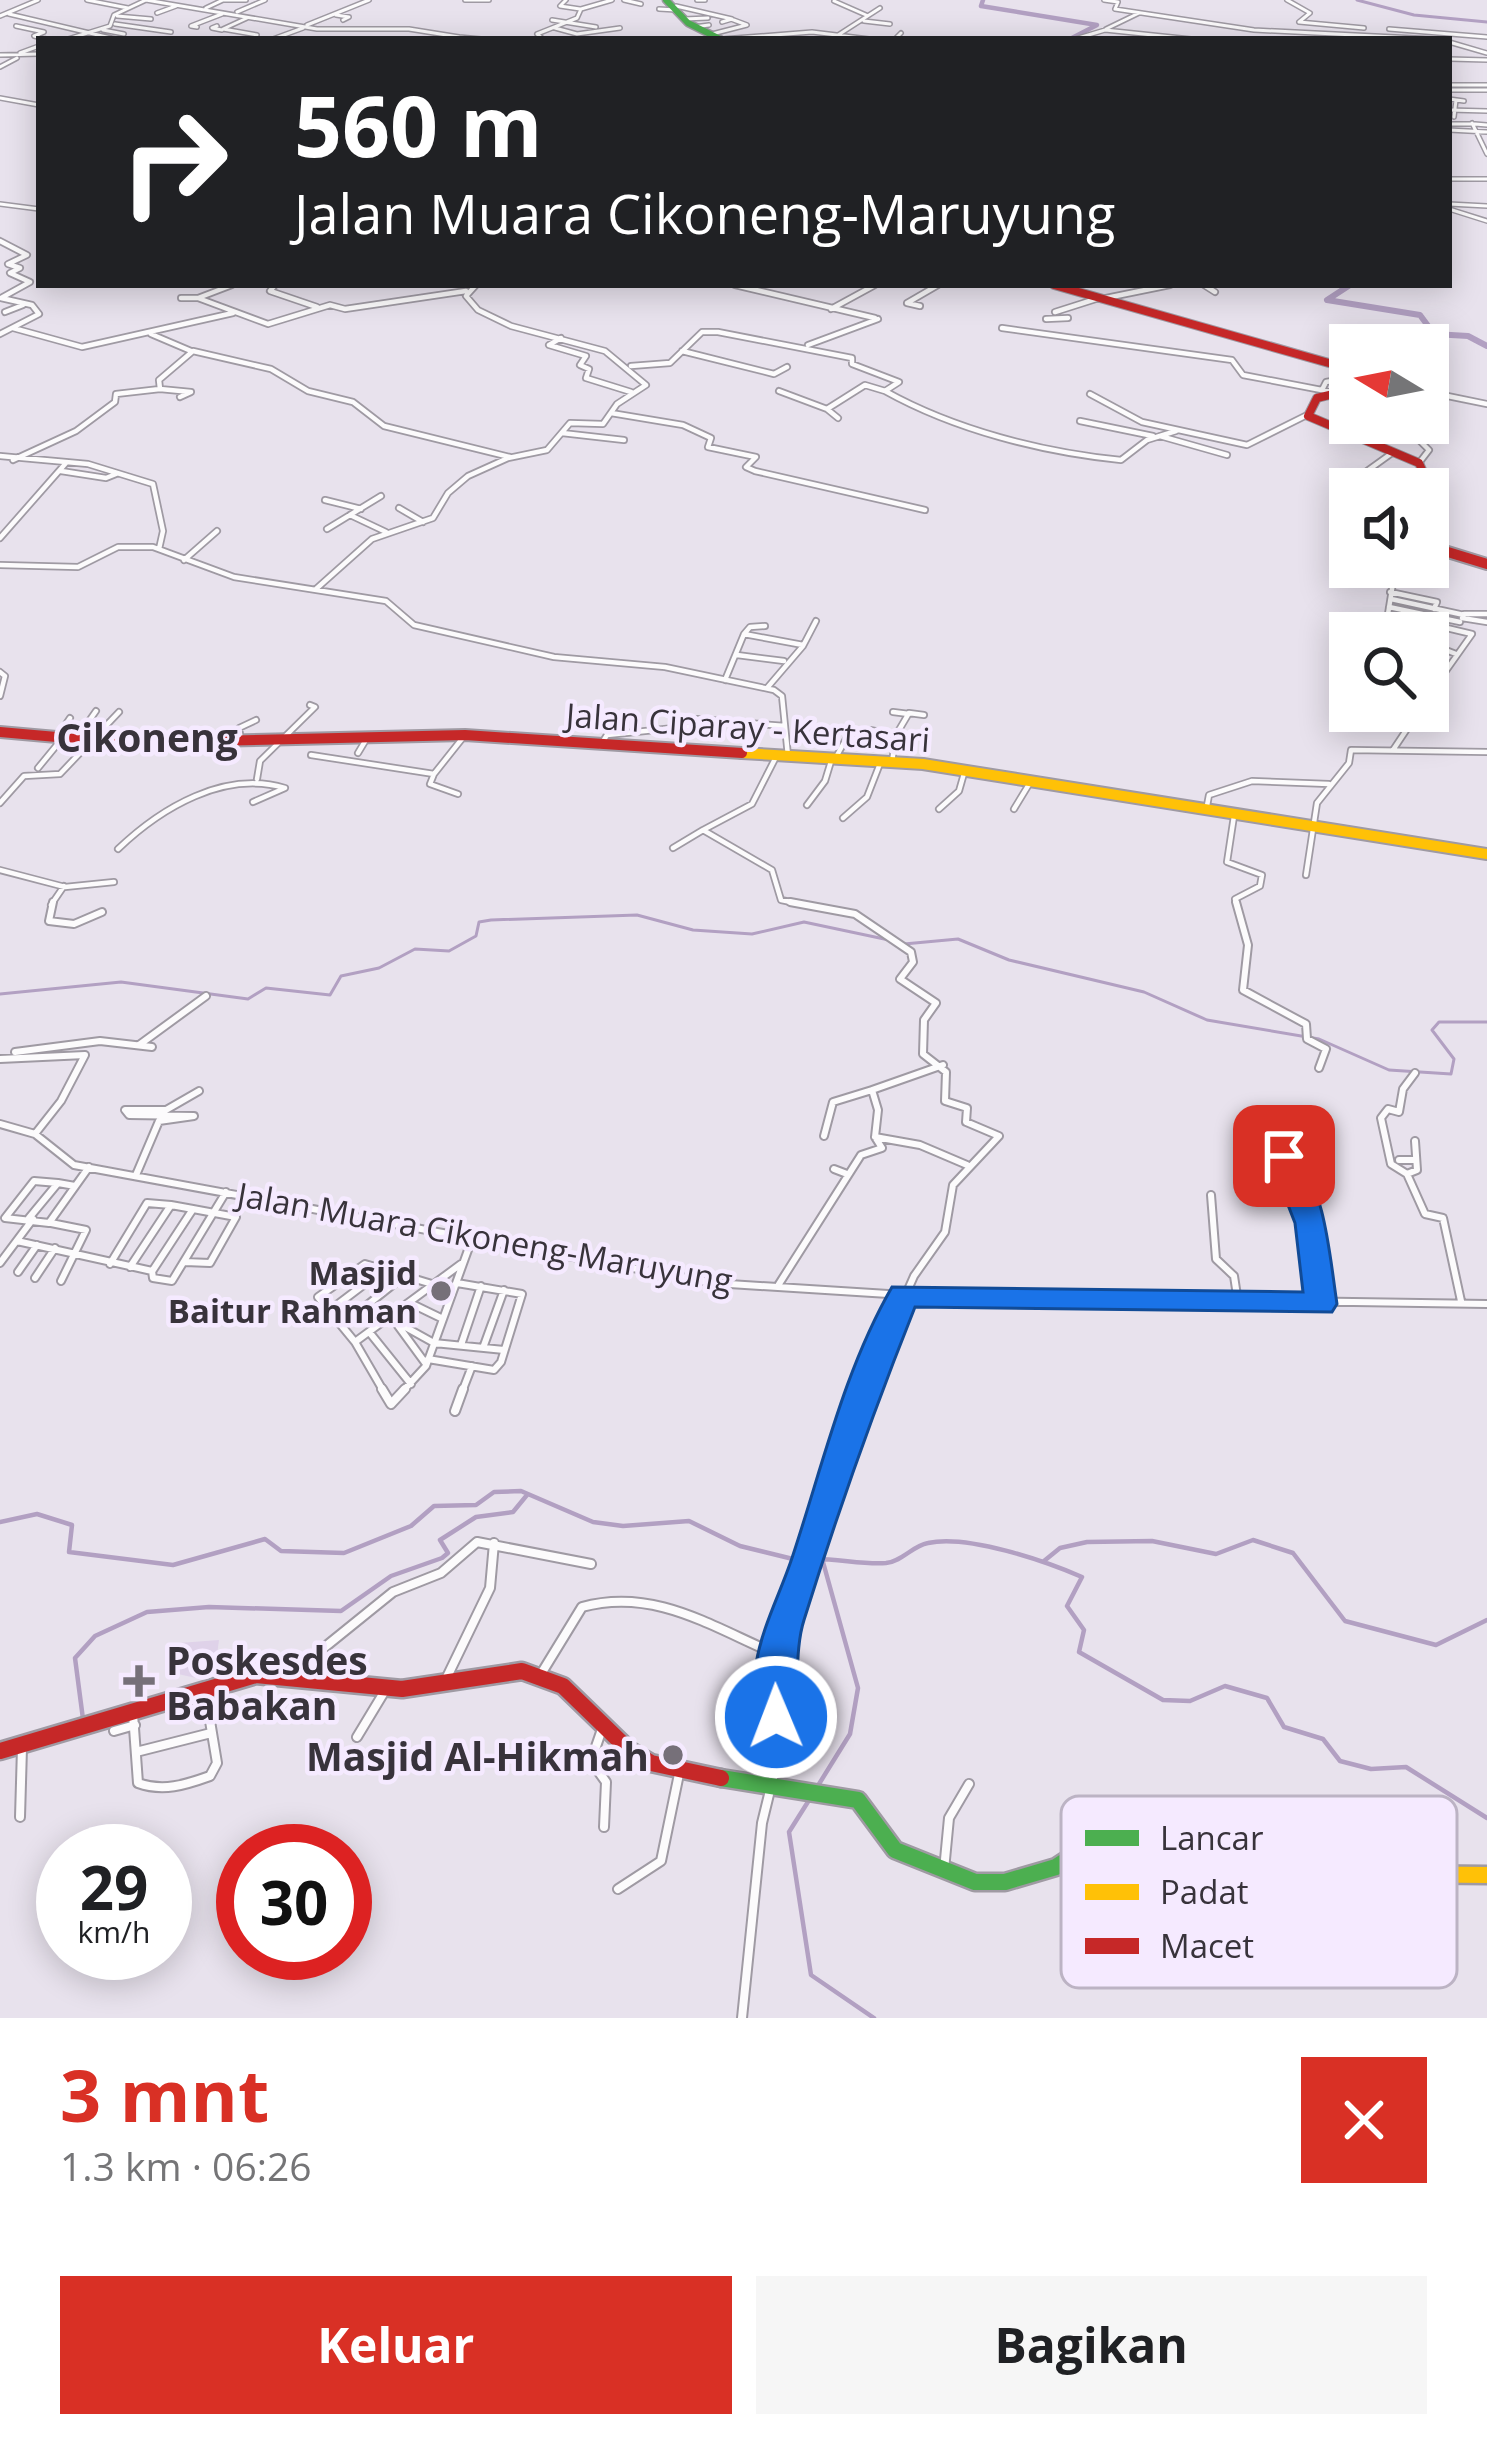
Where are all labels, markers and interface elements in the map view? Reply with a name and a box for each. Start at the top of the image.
text: 560 m [294,67,542,182]
icon: right [96,84,252,240]
text: Jalan Muara Cikoneng-Maruyung [294,176,1115,250]
north arrow [1329,324,1449,444]
map controls [1329,324,1449,732]
button: sound [1329,468,1449,588]
button: search [1329,612,1449,732]
street label: Jalan Ciparay - Kertasari [562,692,931,762]
district label: Cikoneng [56,710,238,763]
pin [1233,1105,1335,1207]
icon: arrive [1251,1123,1317,1189]
street label: Jalan Muara Cikoneng-Maruyung [231,1171,736,1303]
place label: Masjid Baitur Rahman [168,1250,417,1333]
marker: Masjid Baitur Rahman [428,1278,454,1304]
place label: Poskesdes Babakan [166,1633,368,1731]
position arrow [713,1654,839,1780]
marker: Poskesdes Babakan [123,1665,155,1697]
place label: Masjid Al-Hikmah [306,1729,649,1782]
marker: Masjid Al-Hikmah [660,1742,686,1768]
legend [1061,1796,1457,1988]
text: Lancar [1160,1815,1263,1860]
speed limit sign: 30 [216,1824,372,1980]
text: 29 [80,1846,148,1928]
text: Padat [1160,1869,1248,1914]
text: km/h [78,1911,150,1952]
text: Macet [1160,1923,1254,1968]
text: 3 mnt [60,2045,269,2143]
button: close [1301,2057,1427,2183]
text: 1.3 km · 06:26 [60,2139,312,2192]
button: Keluar [60,2276,732,2414]
button: Bagikan [756,2276,1427,2414]

